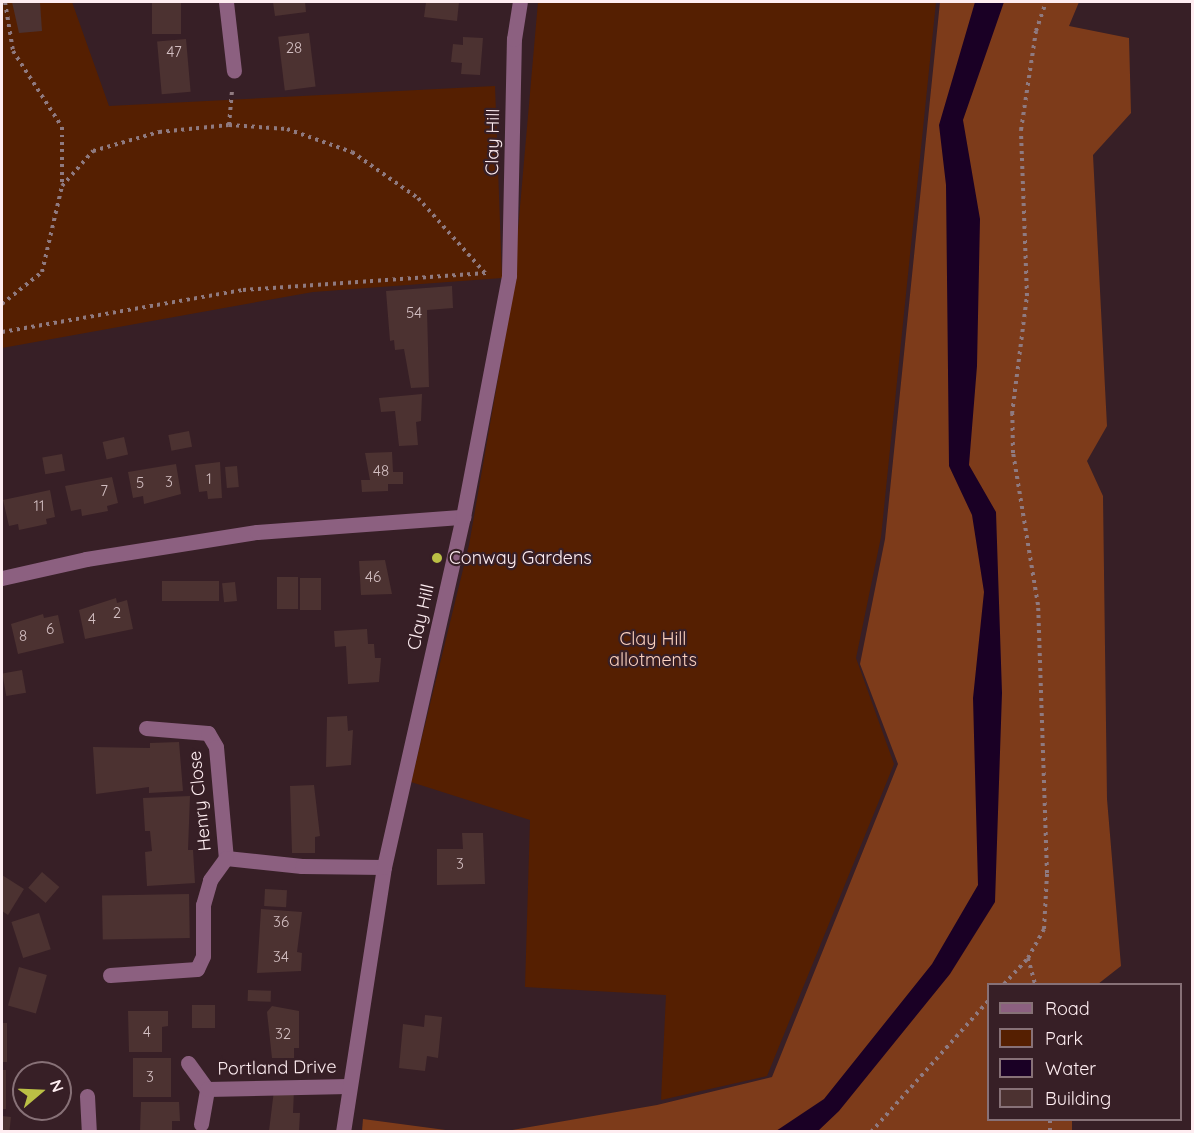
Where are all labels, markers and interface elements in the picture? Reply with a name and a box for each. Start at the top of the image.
house number: 28 [286,39,302,57]
house number: 47 [166,43,182,61]
street label: Clay Hill [482,108,504,176]
house number: 54 [406,304,422,322]
house number: 48 [373,462,389,480]
house number: 1 [206,470,212,488]
house number: 3 [165,473,173,491]
house number: 5 [136,474,144,492]
house number: 7 [100,482,108,500]
house number: 11 [33,497,45,515]
place label: Conway Gardens [449,547,592,569]
marker: Conway Gardens [430,551,444,565]
house number: 46 [365,568,381,586]
street label: Clay Hill [403,582,439,652]
house number: 2 [113,604,121,622]
house number: 4 [88,610,96,628]
house number: 6 [46,620,54,638]
house number: 8 [19,627,27,645]
park label: Clay Hill allotments [609,629,697,672]
street label: Henry Close [184,750,216,852]
house number: 3 [456,855,464,873]
house number: 36 [273,913,289,931]
house number: 34 [273,948,289,966]
legend [987,983,1182,1121]
text: Road [1045,997,1090,1020]
house number: 4 [143,1023,151,1041]
house number: 32 [275,1025,291,1043]
text: Park [1045,1027,1083,1050]
street label: Portland Drive [217,1056,337,1080]
text: Water [1045,1057,1096,1080]
north arrow [12,1061,72,1121]
house number: 3 [146,1068,154,1086]
text: N [46,1077,68,1095]
text: Building [1045,1087,1111,1110]

